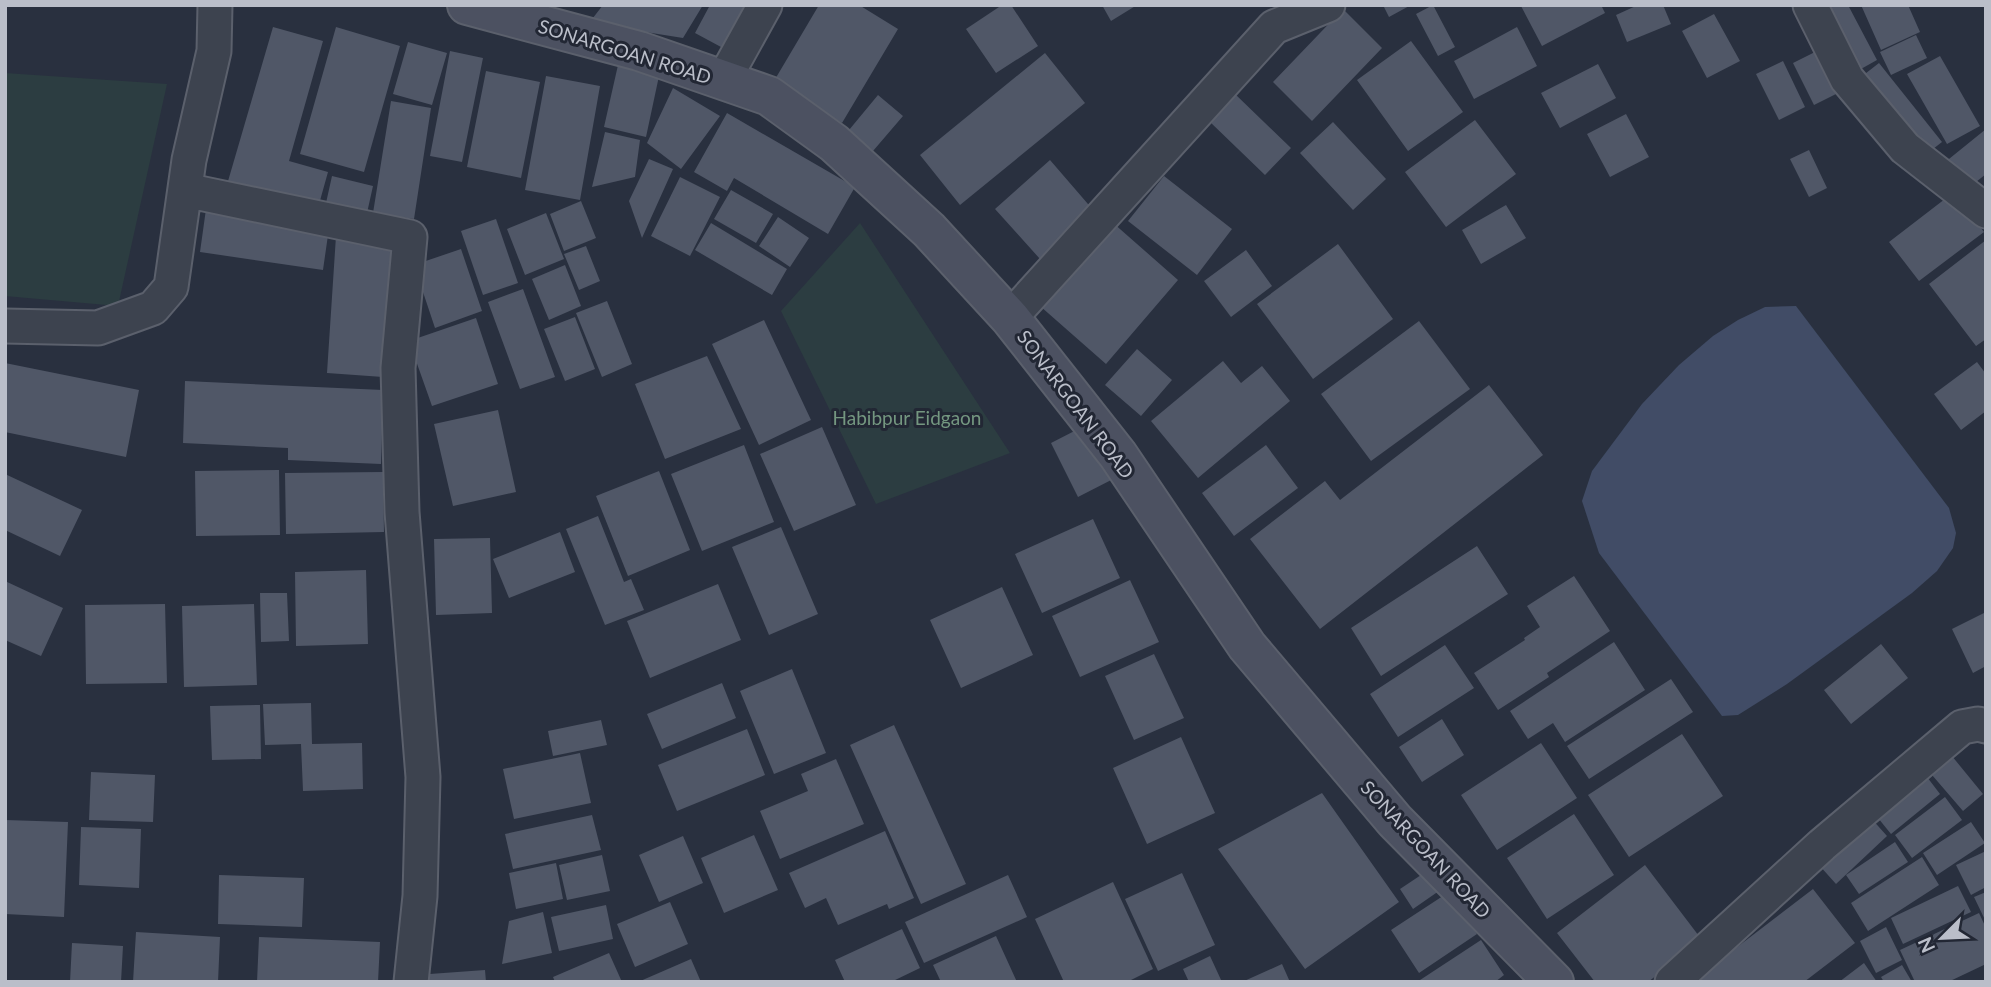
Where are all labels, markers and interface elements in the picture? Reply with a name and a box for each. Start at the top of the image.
street label: SONARGOAN ROAD [536,14,714,88]
street label: SONARGOAN ROAD [1013,325,1139,483]
park label: Habibpur Eidgaon [833,406,981,429]
street label: SONARGOAN ROAD [1356,775,1496,923]
north arrow [1907,903,1977,973]
text: N [1913,934,1939,956]

